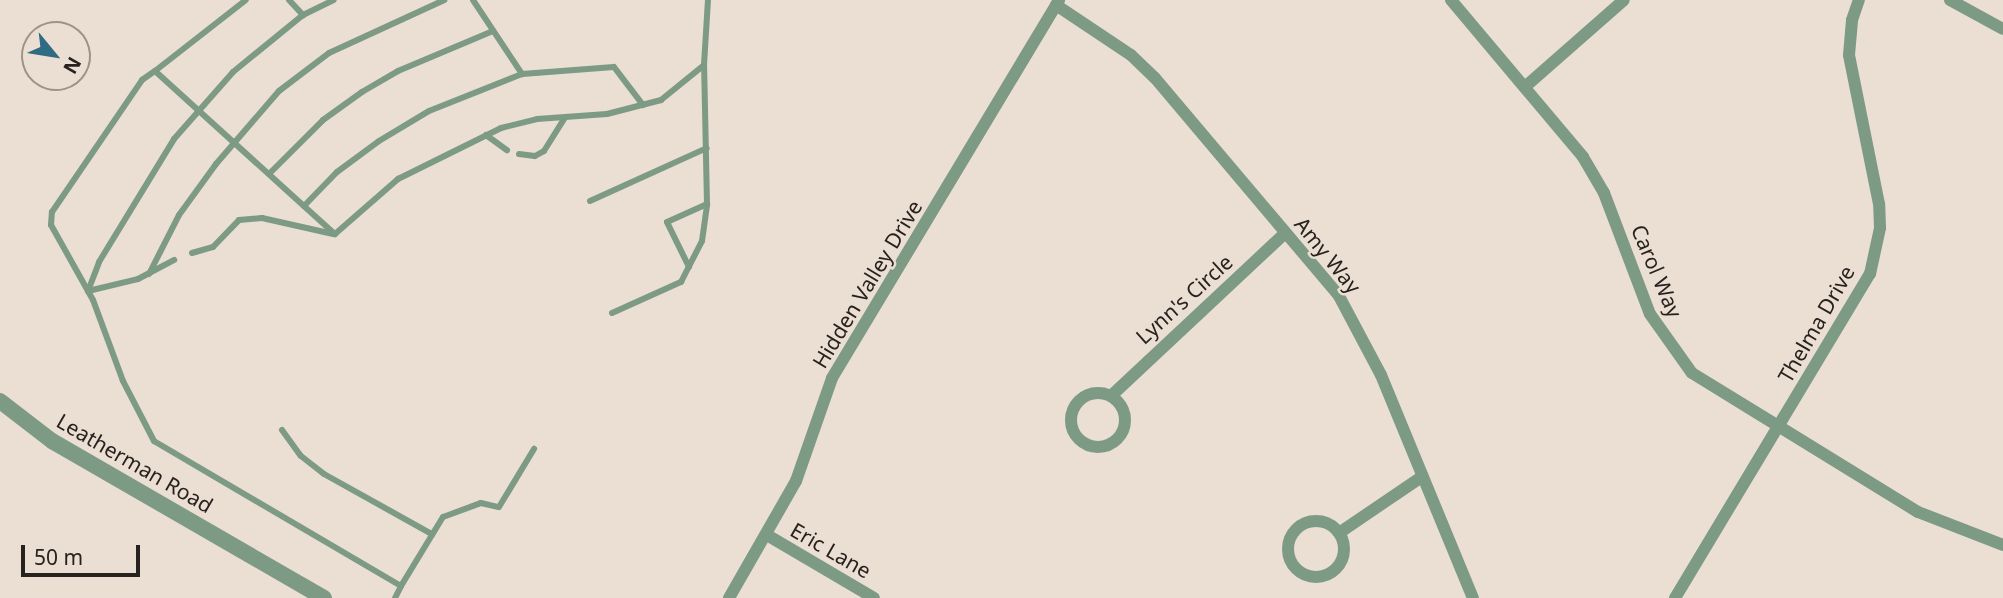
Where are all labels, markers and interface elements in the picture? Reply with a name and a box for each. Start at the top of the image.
north arrow [21,21,91,91]
text: N [57,52,88,79]
street label: Hidden Valley Drive [807,195,927,373]
street label: Amy Way [1290,212,1366,298]
street label: Carol Way [1626,221,1688,321]
street label: Lynn's Circle [1130,249,1238,349]
street label: Thelma Drive [1772,261,1860,387]
street label: Leatherman Road [52,408,218,518]
street label: Eric Lane [786,517,876,583]
scale bar [24,532,144,576]
text: 50 m [34,543,83,571]

